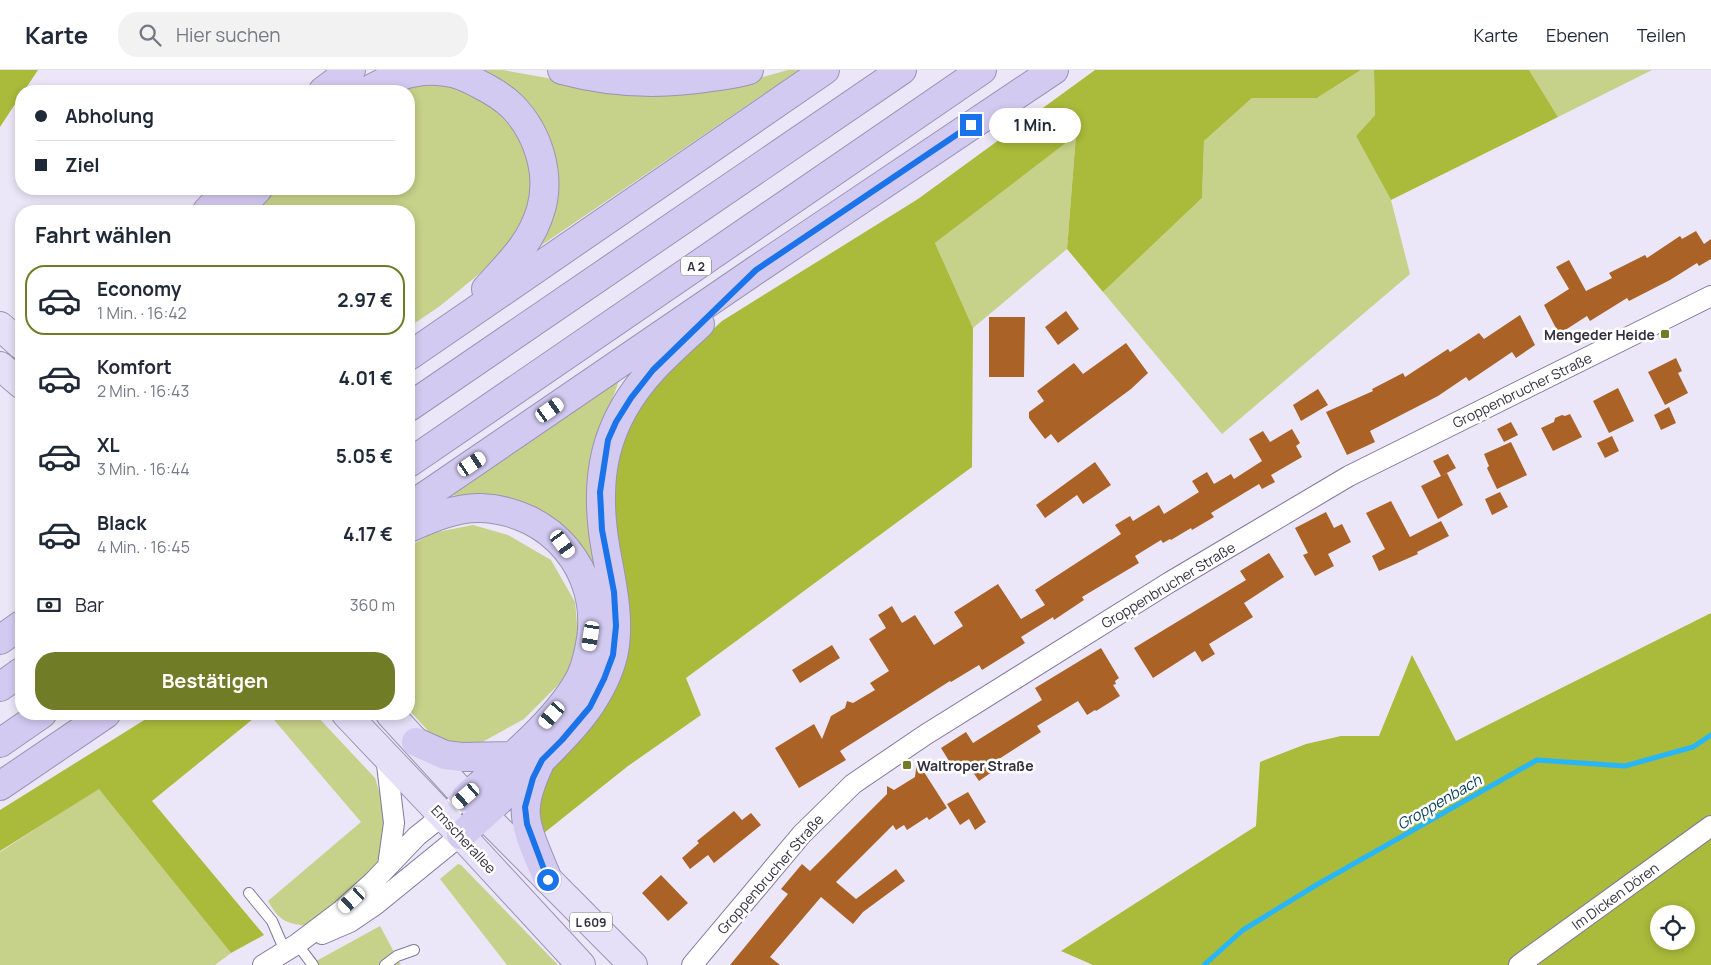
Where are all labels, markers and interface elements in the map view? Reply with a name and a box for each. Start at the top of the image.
search box [118,12,468,57]
text: Karte [25,18,88,51]
icon: search [136,21,164,49]
text: Hier suchen [176,22,280,48]
text: Karte [1474,23,1518,47]
text: Ebenen [1546,23,1609,47]
text: Teilen [1637,23,1686,47]
text: Abholung [65,103,154,129]
callout: 1 Min. [988,108,1081,142]
route end [960,114,982,136]
text: 1 Min. [1013,114,1057,136]
text: Ziel [65,152,100,178]
text: Fahrt wählen [35,220,172,250]
road number: A 2 [681,257,711,276]
text: Economy [97,276,181,302]
icon: car [37,278,82,323]
text: 2.97 € [337,287,393,313]
text: 1 Min. · 16:42 [97,302,187,324]
place label: Mengeder Heide [1544,325,1655,344]
marker: Mengeder Heide [1659,328,1671,340]
street label: Groppenbrucher Straße [1449,348,1595,432]
text: Komfort [97,354,172,380]
icon: car [37,356,82,401]
text: 4.01 € [338,365,393,391]
text: 2 Min. · 16:43 [97,380,189,402]
car [533,395,566,425]
text: XL [97,432,120,458]
icon: car [37,434,82,479]
text: 5.05 € [336,443,393,469]
car [455,449,488,479]
text: 3 Min. · 16:44 [97,458,190,480]
text: Black [97,510,146,536]
icon: car [37,512,82,557]
text: 4.17 € [343,521,393,547]
car [548,527,577,561]
text: 4 Min. · 16:45 [97,536,190,558]
street label: Groppenbrucher Straße [1098,537,1238,633]
icon: cash [35,591,63,619]
text: Bar [75,592,104,618]
text: 360 m [350,594,395,616]
car [581,620,600,652]
button: Bestätigen [35,652,395,710]
car [536,699,567,731]
place label: Waltroper Straße [917,756,1034,775]
marker: Waltroper Straße [901,759,913,771]
water label: Groppenbach [1393,769,1486,835]
car [449,780,482,812]
street label: Emscherallee [427,801,501,877]
street label: Groppenbrucher Straße [713,810,827,938]
street label: Im Dicken Dören [1568,858,1662,934]
route start [537,869,559,891]
car [335,884,368,916]
map controls [1650,905,1695,950]
button: locate [1650,905,1695,950]
road number: L 609 [570,912,612,932]

